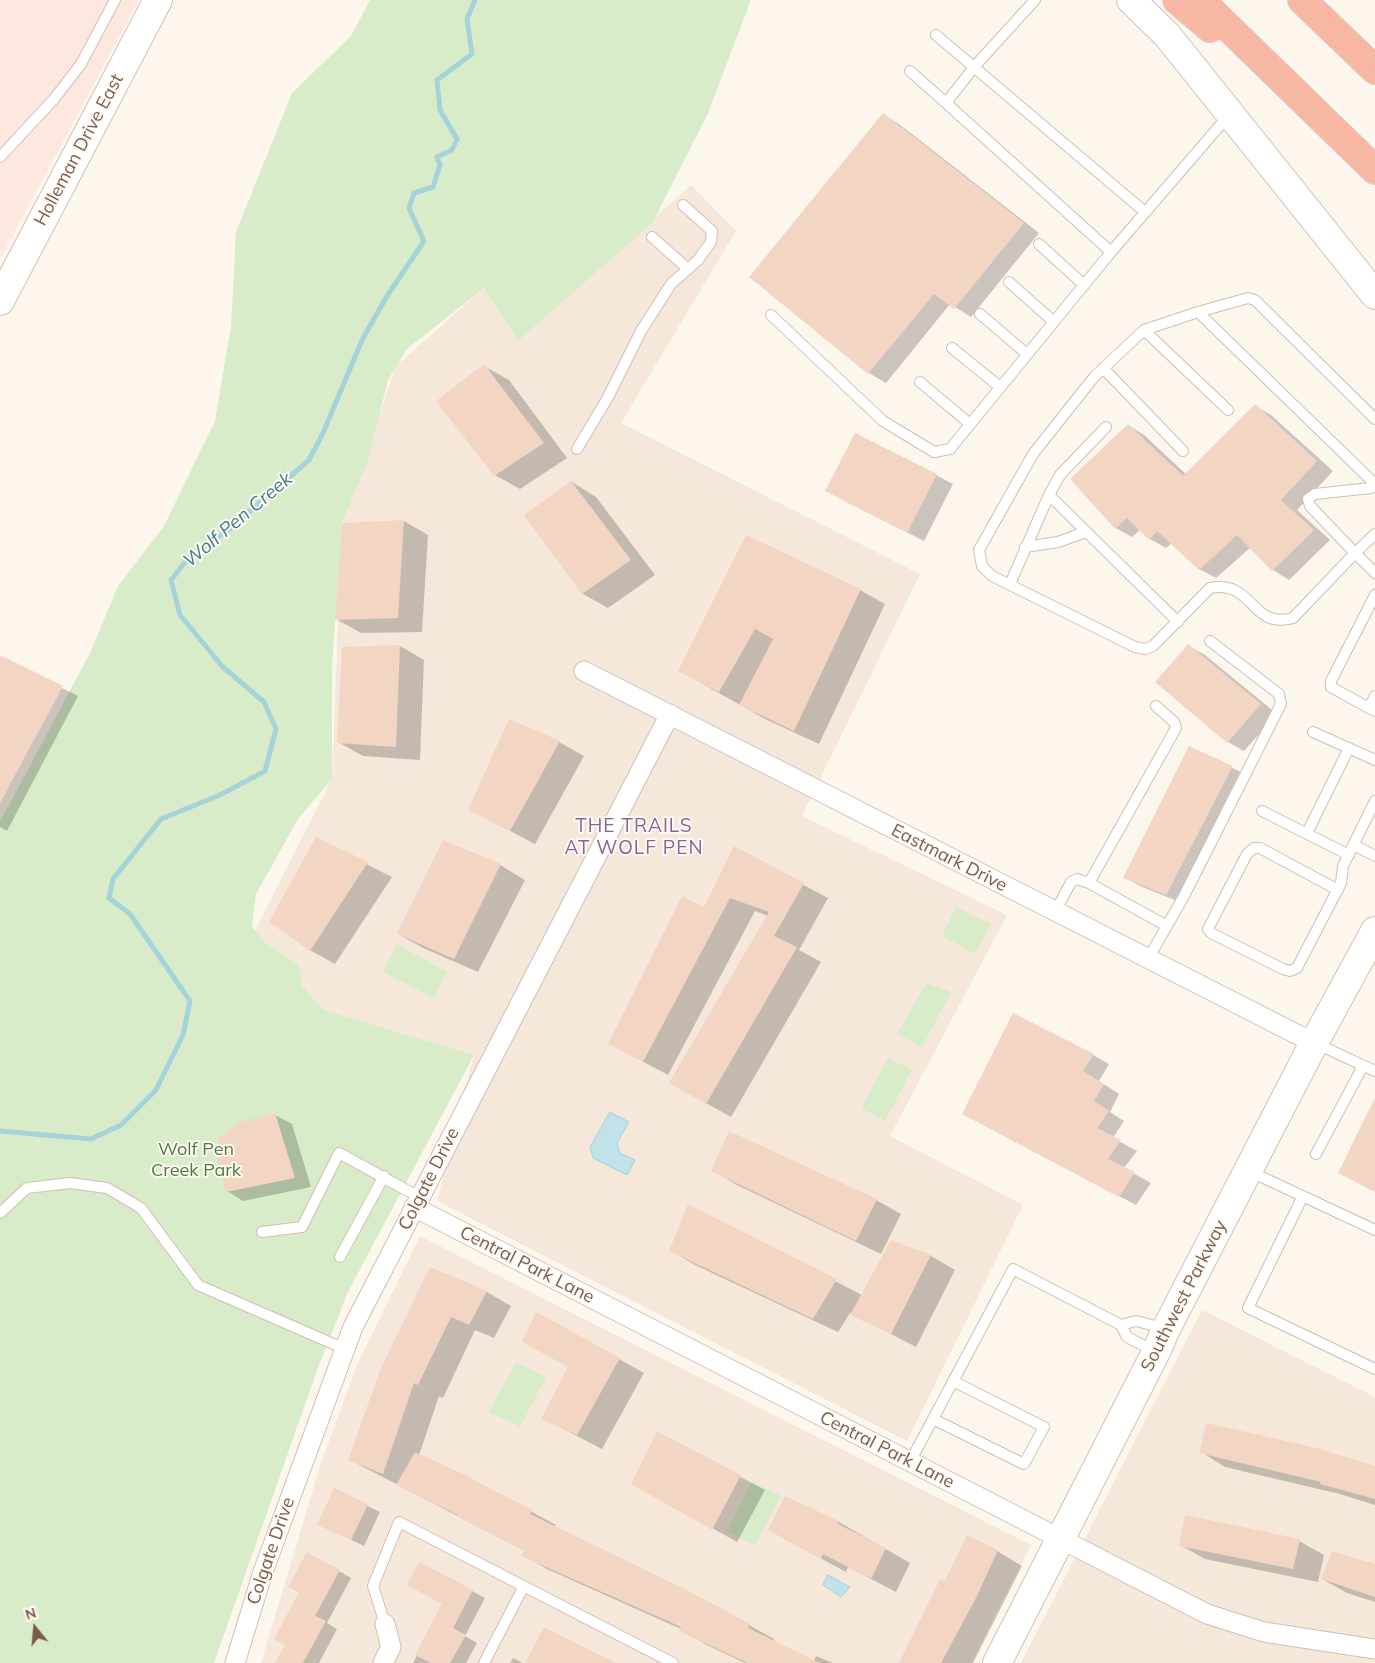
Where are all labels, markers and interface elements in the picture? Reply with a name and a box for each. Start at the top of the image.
street label: Holleman Drive East [30,70,128,230]
water label: Wolf Pen Creek [179,468,297,572]
district label: THE TRAILS AT WOLF PEN [563,815,705,859]
street label: Eastmark Drive [888,820,1010,896]
street label: Colgate Drive [394,1124,464,1234]
park label: Wolf Pen Creek Park [151,1139,241,1182]
street label: Southwest Parkway [1136,1217,1232,1375]
street label: Central Park Lane [456,1222,598,1308]
street label: Central Park Lane [816,1407,958,1493]
street label: Colgate Drive [243,1494,299,1608]
north arrow [10,1603,60,1653]
text: N [23,1604,38,1624]

